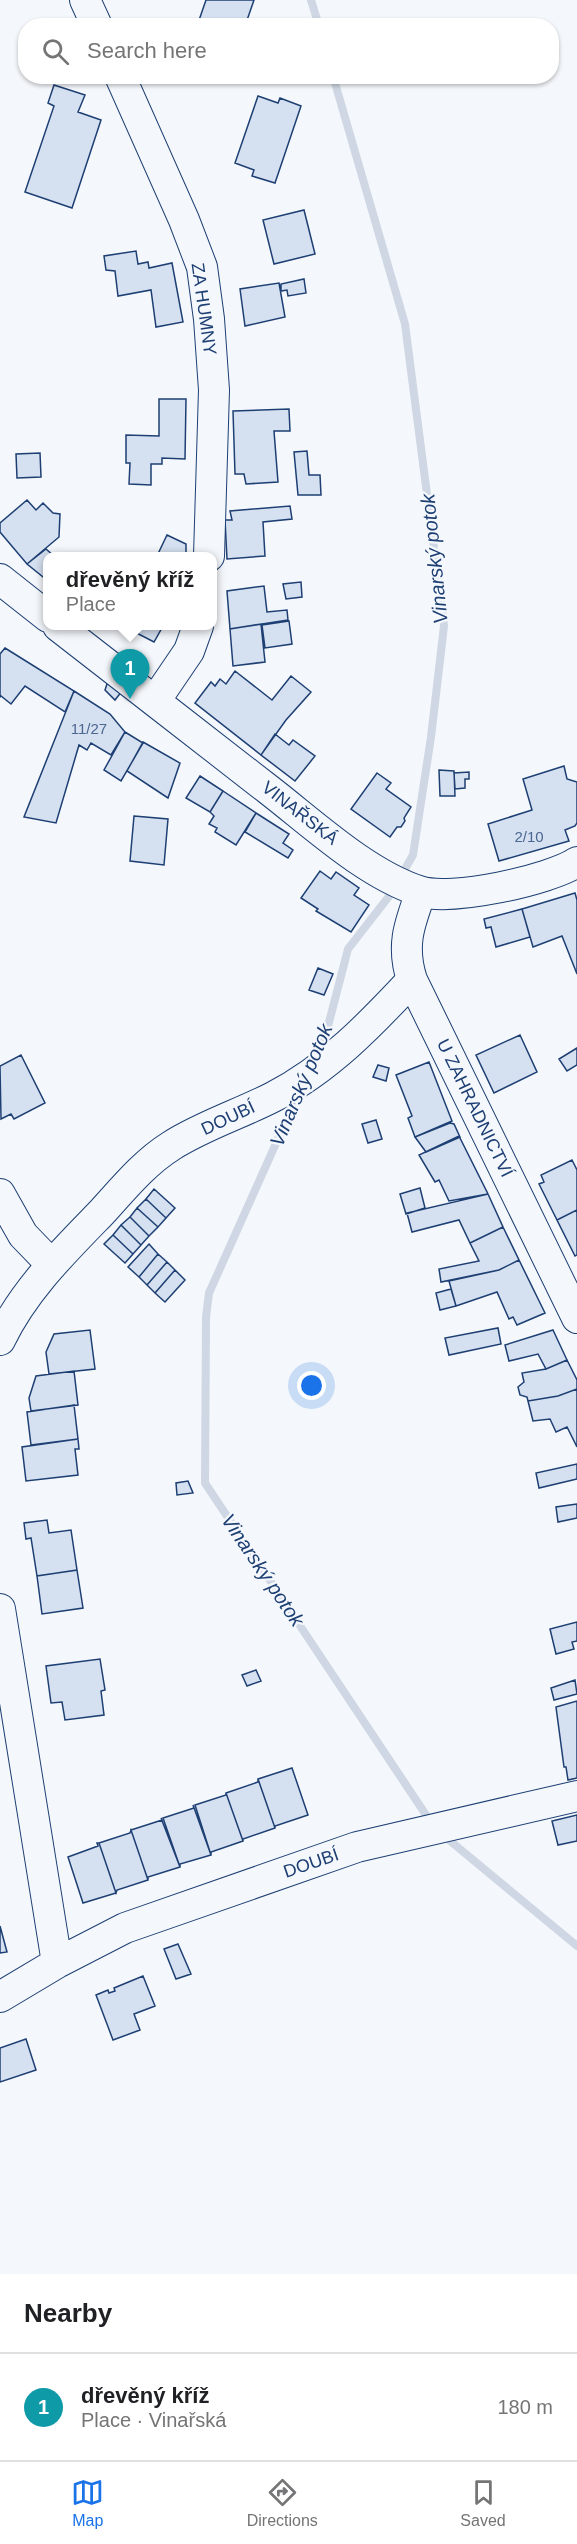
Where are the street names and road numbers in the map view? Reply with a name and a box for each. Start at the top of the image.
street label: ZA HUMNY [188,262,220,356]
street label: VINAŘSKÁ [258,777,342,849]
street label: U ZAHRADNICTVÍ [433,1036,517,1180]
street label: DOUBÍ [198,1097,258,1139]
street label: DOUBÍ [281,1844,341,1882]

